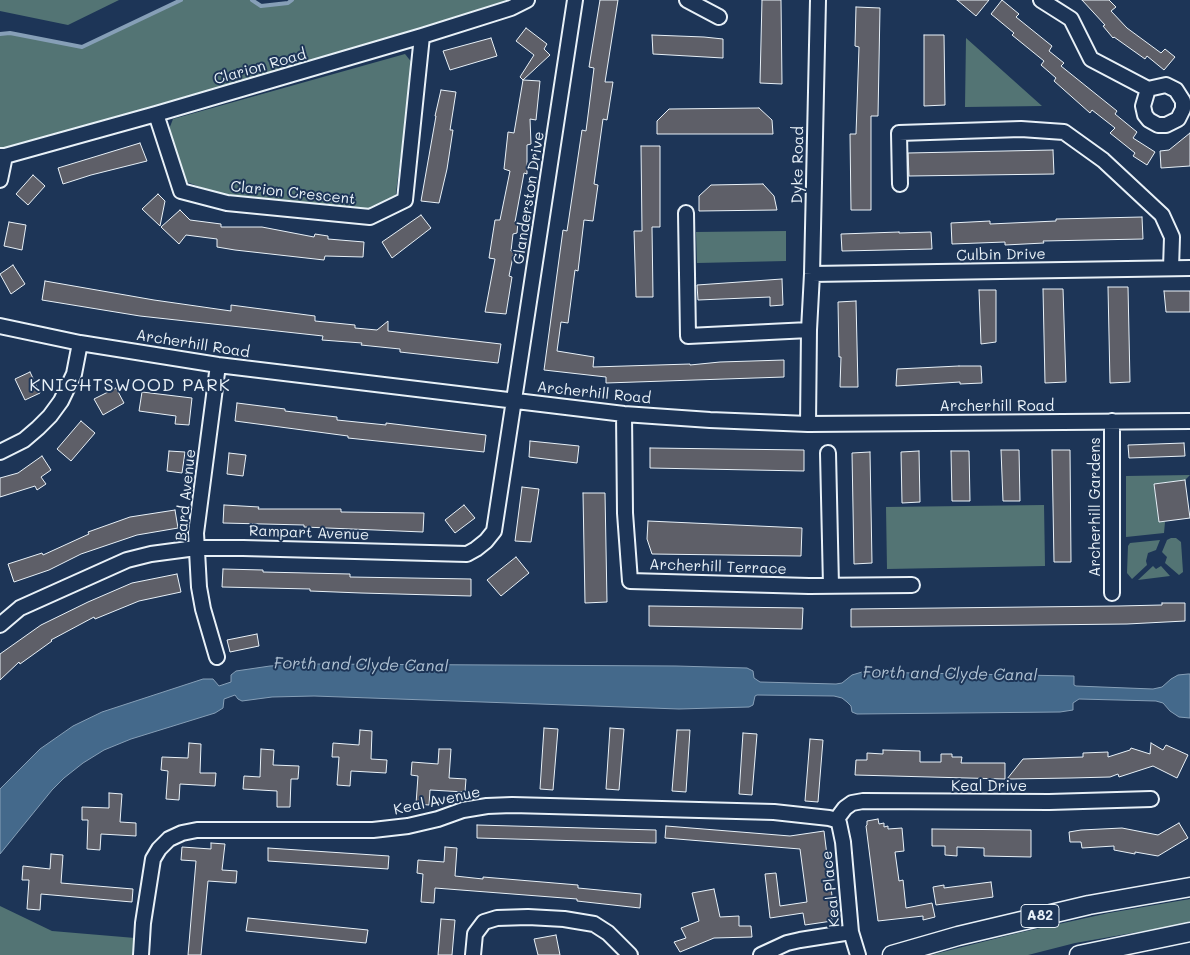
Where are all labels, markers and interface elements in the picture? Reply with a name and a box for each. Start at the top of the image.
street label: Clarion Road [212,45,308,89]
street label: Dyke Road [788,126,808,204]
street label: Glanderston Drive [510,130,548,266]
street label: Clarion Crescent [230,177,356,209]
street label: Culbin Drive [956,245,1046,265]
street label: Archerhill Road [135,326,251,362]
district label: KNIGHTSWOOD PARK [27,374,233,396]
street label: Archerhill Road [536,378,652,408]
street label: Archerhill Road [940,397,1054,415]
street label: Archerhill Gardens [1086,437,1104,577]
street label: Bard Avenue [172,448,200,542]
street label: Rampart Avenue [249,522,369,544]
street label: Archerhill Terrace [649,556,787,578]
water label: Forth and Clyde Canal [273,654,449,676]
water label: Forth and Clyde Canal [862,663,1038,685]
street label: Keal Drive [951,777,1027,795]
street label: Keal Avenue [392,783,482,819]
street label: Keal Place [818,850,844,928]
road number: A82 [1021,904,1059,928]

